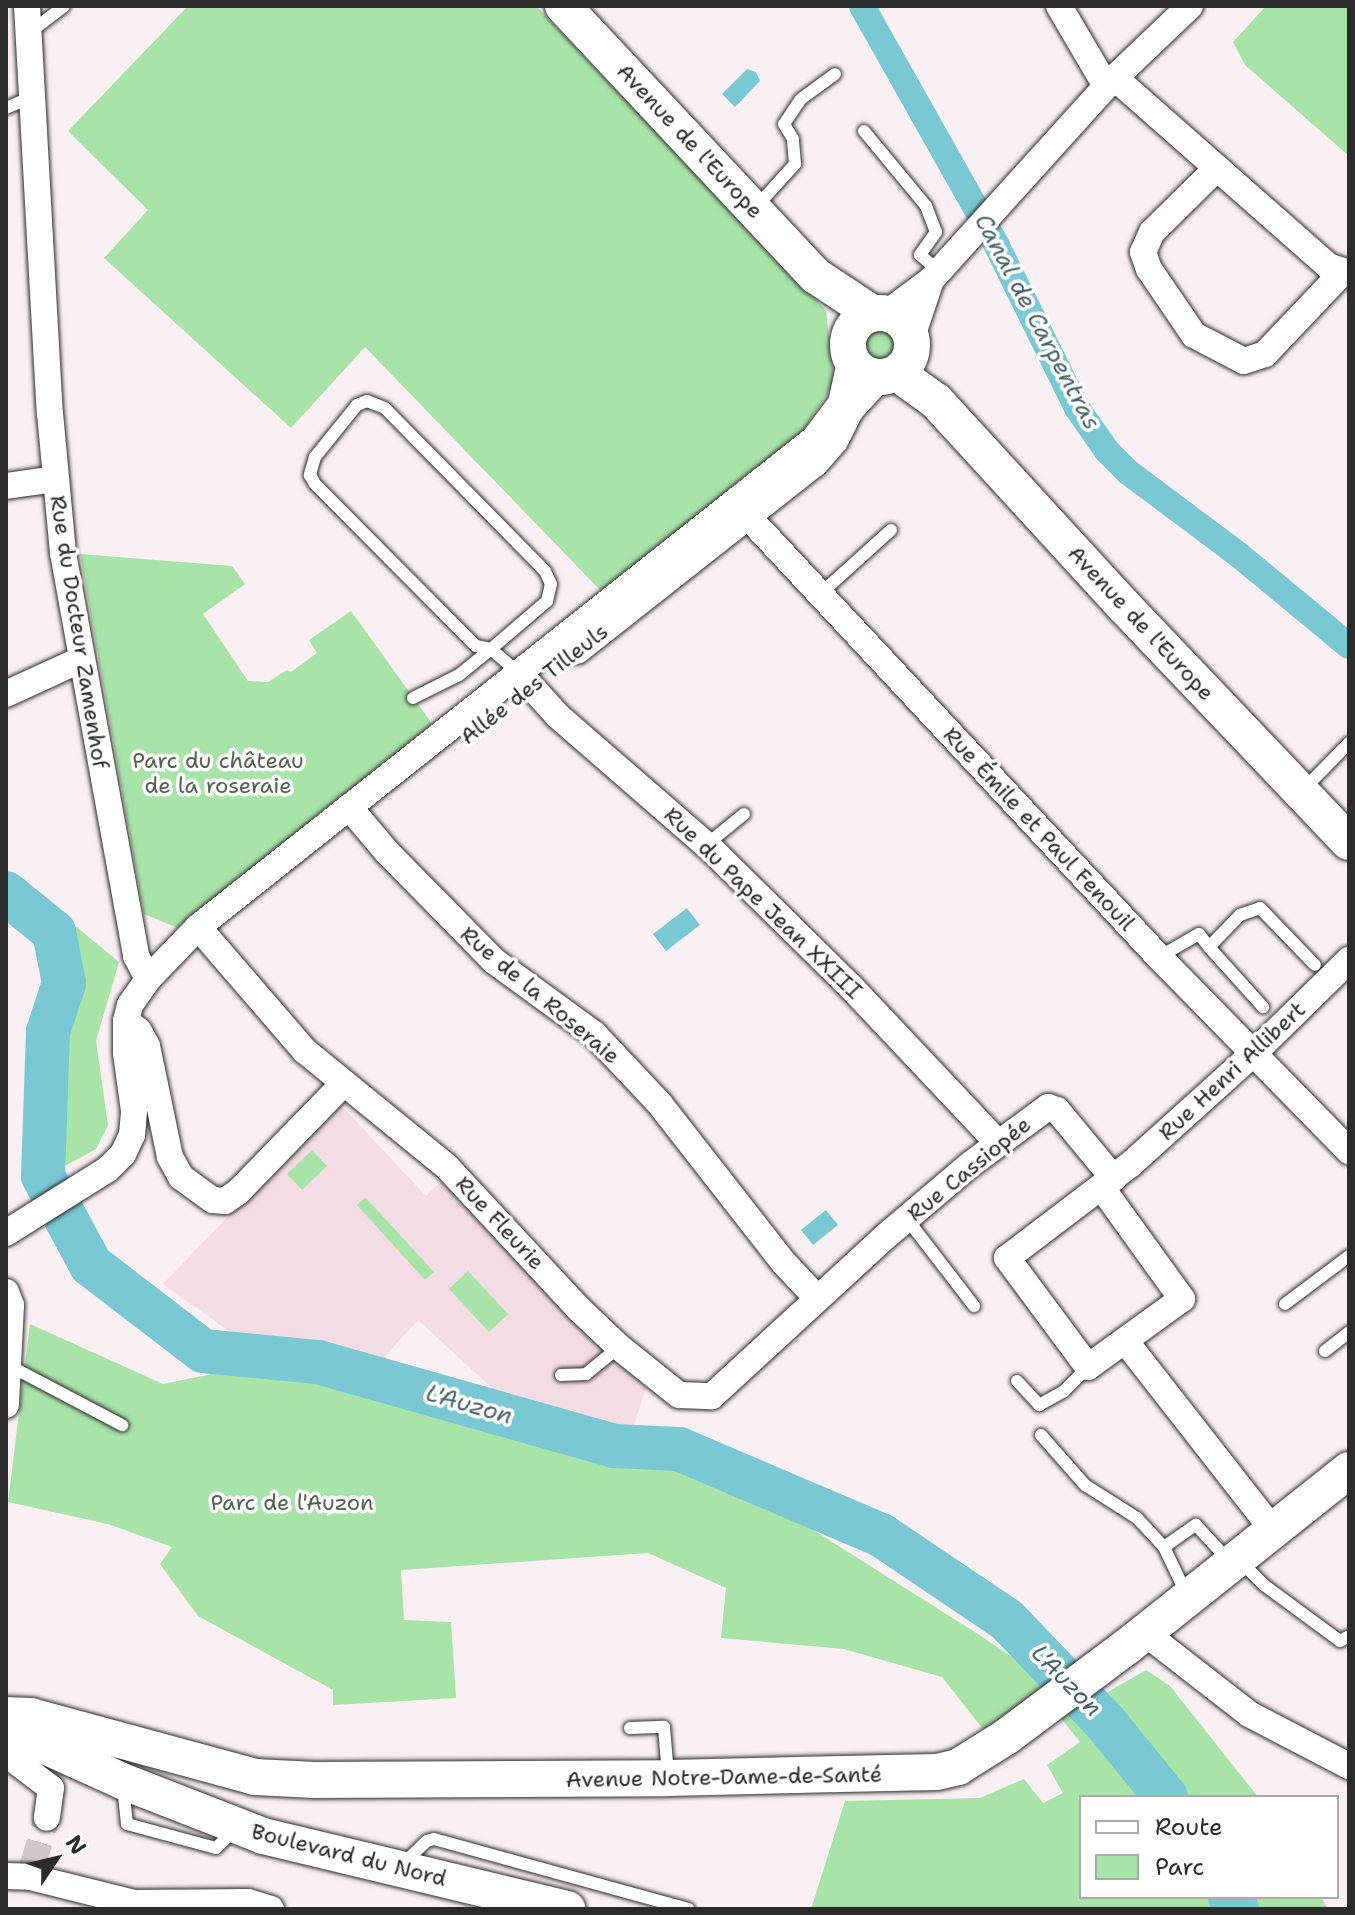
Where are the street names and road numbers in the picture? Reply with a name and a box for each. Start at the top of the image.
street label: Avenue de l'Europe [611,58,769,224]
street label: Rue du Docteur Zamenhof [44,493,114,771]
street label: Avenue de l'Europe [1062,540,1220,706]
street label: Allée des Tilleuls [455,618,613,750]
street label: Rue Émile et Paul Fenouil [938,722,1140,936]
street label: Rue du Pape Jean XXIII [659,802,867,1004]
street label: Rue de la Roseraie [455,921,625,1069]
street label: Rue Henri Allibert [1153,996,1311,1146]
street label: Rue Cassiopée [902,1111,1036,1227]
street label: Rue Fleurie [450,1171,550,1275]
street label: Avenue Notre-Dame-de-Santé [566,1761,882,1793]
street label: Boulevard du Nord [249,1818,449,1892]

